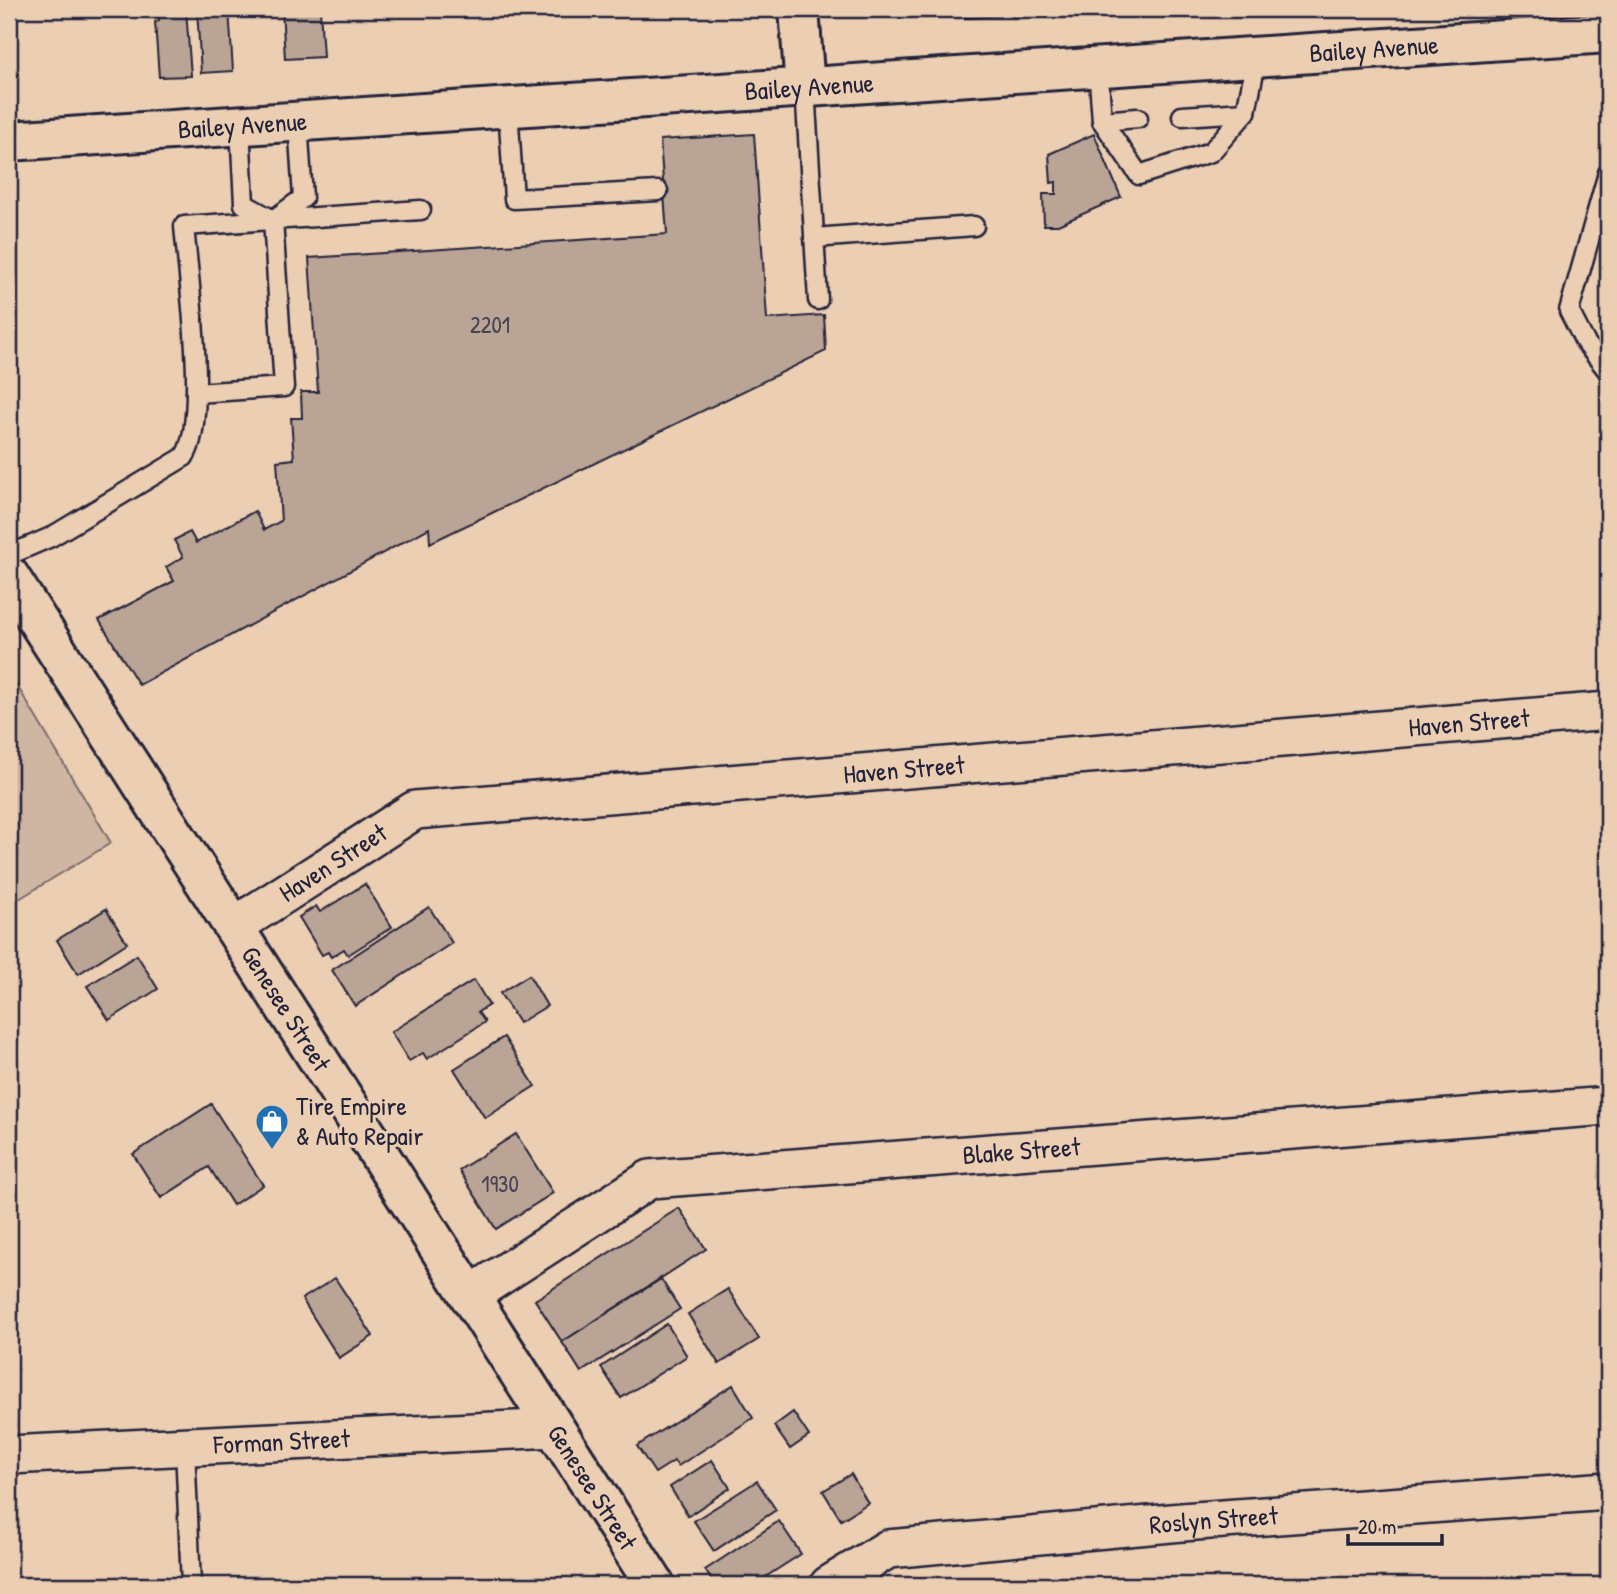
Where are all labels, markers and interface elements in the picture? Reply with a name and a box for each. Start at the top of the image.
street label: Bailey Avenue [1308,26,1440,70]
street label: Bailey Avenue [743,65,875,108]
street label: Bailey Avenue [177,103,308,147]
house number: 2201 [470,309,510,340]
street label: Haven Street [1407,699,1532,744]
street label: Haven Street [842,746,967,791]
street label: Haven Street [272,814,394,910]
street label: Genesee Street [233,939,340,1079]
place label: Tire Empire & Auto Repair [296,1088,424,1153]
shop icon: Tire Empire & Auto Repair [253,1102,291,1151]
street label: Blake Street [961,1128,1083,1172]
house number: 1930 [481,1168,519,1199]
street label: Genesee Street [540,1418,646,1557]
street label: Forman Street [212,1420,352,1462]
street label: Roslyn Street [1148,1497,1280,1542]
scale bar [1348,1503,1442,1547]
text: 20 m [1358,1512,1396,1541]

